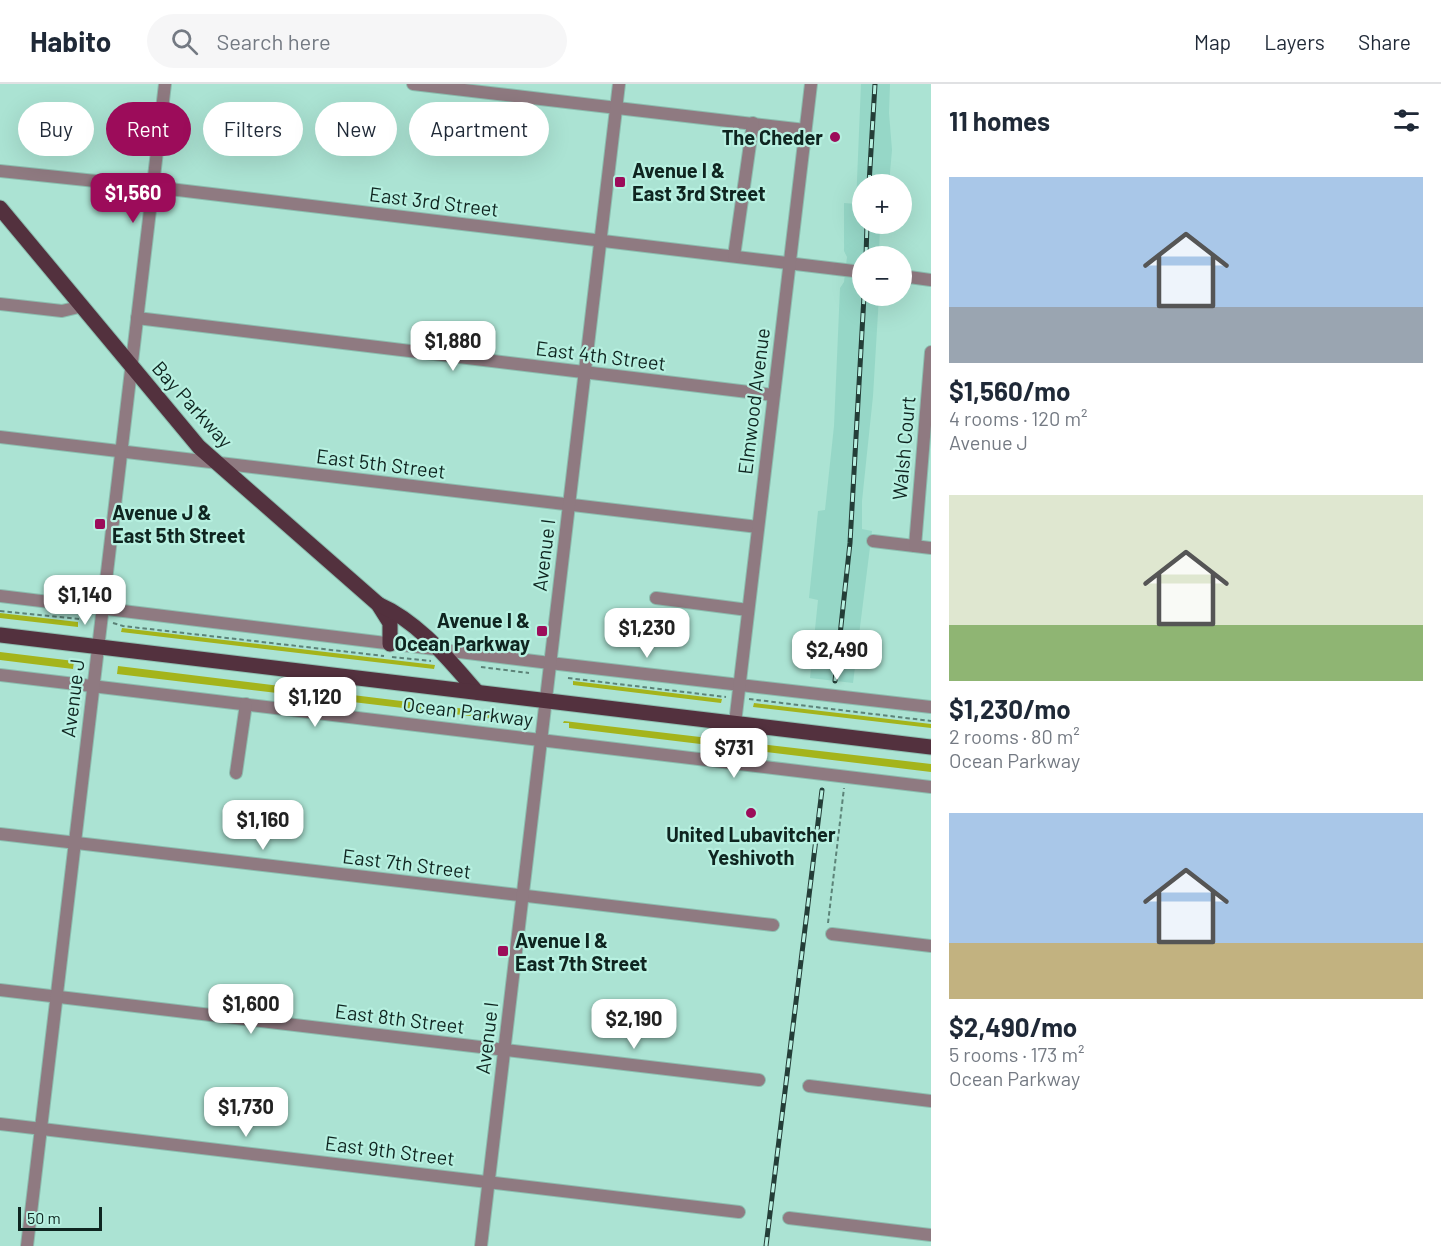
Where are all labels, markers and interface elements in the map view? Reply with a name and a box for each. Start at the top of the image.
search box [147,14,567,68]
text: Habito [30,24,111,58]
icon: search [168,25,201,58]
text: Search here [216,28,331,54]
text: Map [1194,29,1231,54]
text: Layers [1264,29,1325,54]
text: Share [1358,29,1411,54]
chip: Buy [18,102,94,156]
chip: Rent [106,102,191,156]
chip: Filters [203,102,303,156]
chip: New [315,102,397,156]
chip: Apartment [409,102,549,156]
icon: filters [1390,104,1423,137]
text: 11 homes [949,105,1050,136]
place label: The Cheder [722,125,823,149]
marker: The Cheder [828,130,842,144]
place label: Avenue I & East 3rd Street [632,158,765,205]
pin: $1,560 [84,173,182,224]
map controls [852,174,912,306]
button: + [852,174,912,234]
marker: Avenue I & East 3rd Street [613,175,627,189]
text: $1,560 [105,180,161,204]
street label: East 3rd Street [368,181,500,221]
icon: home [1132,216,1240,324]
button: − [852,246,912,306]
pin: $1,880 [404,321,502,372]
street label: Elmwood Avenue [732,326,774,476]
text: $1,880 [425,328,481,352]
street label: East 4th Street [535,335,667,375]
street label: Bay Parkway [148,356,238,452]
text: $1,560/mo [949,375,1070,406]
street label: Walsh Court [886,395,920,501]
text: 4 rooms · 120 m² [949,406,1087,430]
text: Avenue J [949,430,1028,454]
street label: East 5th Street [315,443,447,483]
place label: Avenue J & East 5th Street [112,500,245,547]
marker: Avenue J & East 5th Street [93,517,107,531]
street label: Avenue I [527,517,559,593]
icon: home [1132,534,1240,642]
pin: $1,140 [36,575,134,626]
text: $1,140 [58,582,112,606]
place label: Avenue I & Ocean Parkway [395,608,530,655]
pin: $1,230 [598,608,696,659]
text: $1,230 [619,615,675,639]
marker: Avenue I & Ocean Parkway [535,624,549,638]
pin: $2,490 [788,630,886,681]
text: $2,490 [806,637,868,661]
street label: Avenue J [55,657,89,739]
pin: $1,120 [266,677,364,728]
text: $1,120 [288,684,342,708]
street label: Ocean Parkway [401,691,535,731]
text: $1,230/mo [949,693,1071,724]
text: 2 rooms · 80 m² [949,724,1080,748]
pin: $731 [698,728,770,779]
text: $731 [714,735,754,759]
text: Ocean Parkway [949,748,1080,772]
pin: $1,160 [214,800,312,851]
marker: United Lubavitcher Yeshivoth [744,806,758,820]
text: $1,160 [236,807,290,831]
place label: United Lubavitcher Yeshivoth [666,822,836,869]
street label: East 7th Street [341,843,473,883]
icon: home [1132,852,1240,960]
place label: Avenue I & East 7th Street [515,928,647,975]
marker: Avenue I & East 7th Street [496,944,510,958]
pin: $1,600 [202,984,300,1035]
text: $1,600 [222,991,280,1015]
street label: East 8th Street [334,998,466,1038]
pin: $2,190 [585,999,683,1050]
street label: Avenue I [470,1000,502,1076]
text: $2,190 [605,1006,663,1030]
text: $2,490/mo [949,1011,1077,1042]
text: 5 rooms · 173 m² [949,1042,1084,1066]
text: Ocean Parkway [949,1066,1080,1090]
pin: $1,730 [197,1087,295,1138]
text: $1,730 [218,1094,274,1118]
street label: East 9th Street [324,1130,456,1170]
scale bar [18,1204,102,1232]
text: 50 m [27,1208,61,1227]

